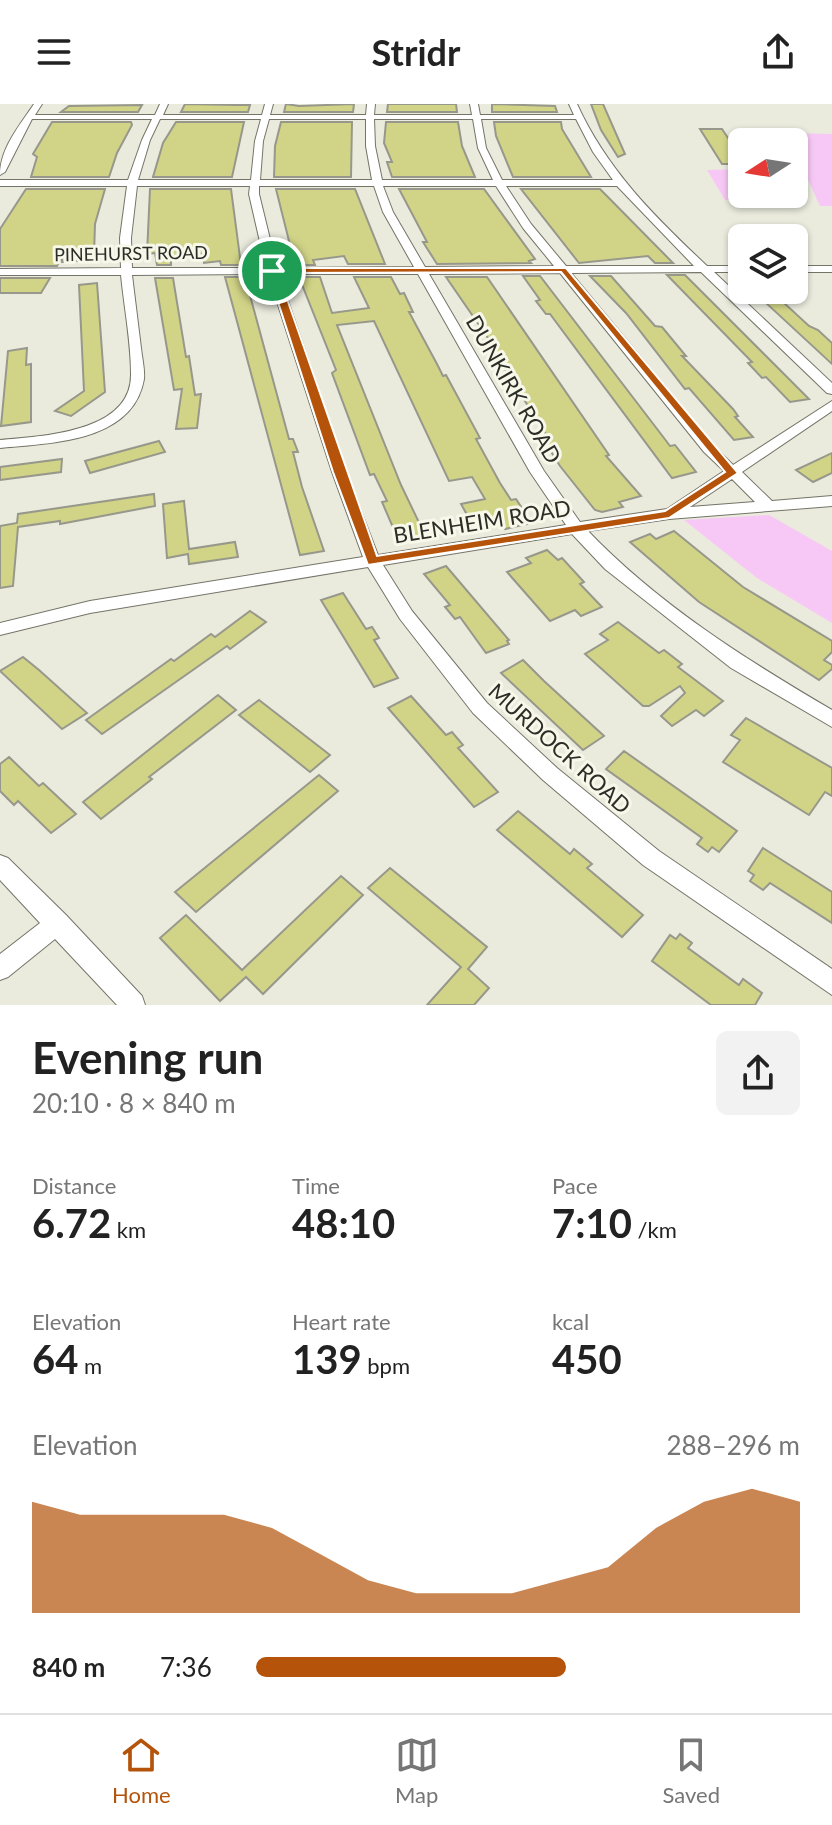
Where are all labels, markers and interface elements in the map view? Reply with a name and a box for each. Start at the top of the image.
icon: menu [32,30,76,74]
text: Stridr [372,30,460,74]
icon: share [756,30,800,74]
north arrow [728,128,808,208]
map controls [728,128,808,304]
button: layers [728,224,808,304]
pin [238,237,306,305]
street label: PINEHURST ROAD [54,241,208,265]
icon: arrive [250,249,294,293]
street label: DUNKIRK ROAD [461,310,567,468]
street label: BLENHEIM ROAD [391,494,573,548]
street label: MURDOCK ROAD [483,677,637,819]
text: Evening run [32,1031,263,1083]
button: share [716,1031,800,1115]
text: 20:10 · 8 × 840 m [32,1087,236,1119]
text: Distance [32,1172,116,1199]
text: Time [292,1172,340,1199]
text: Pace [552,1172,598,1199]
text: 6.72 [32,1199,111,1247]
text: 48:10 [292,1199,395,1247]
text: 7:10 [552,1199,632,1247]
text: km [111,1216,146,1243]
text: /km [632,1216,677,1243]
text: Elevation [32,1308,121,1335]
text: Heart rate [292,1308,391,1335]
text: kcal [552,1308,589,1335]
text: 64 [32,1335,78,1383]
text: 139 [292,1335,362,1383]
text: 450 [552,1335,622,1383]
text: m [78,1352,102,1379]
text: bpm [362,1352,410,1379]
text: Elevation [32,1429,138,1461]
text: 288–296 m [666,1429,800,1461]
text: 840 m [32,1651,105,1683]
text: 7:36 [160,1651,212,1683]
tab: Home [112,1733,171,1808]
tab: Map [395,1733,439,1808]
tab: Saved [663,1733,720,1808]

